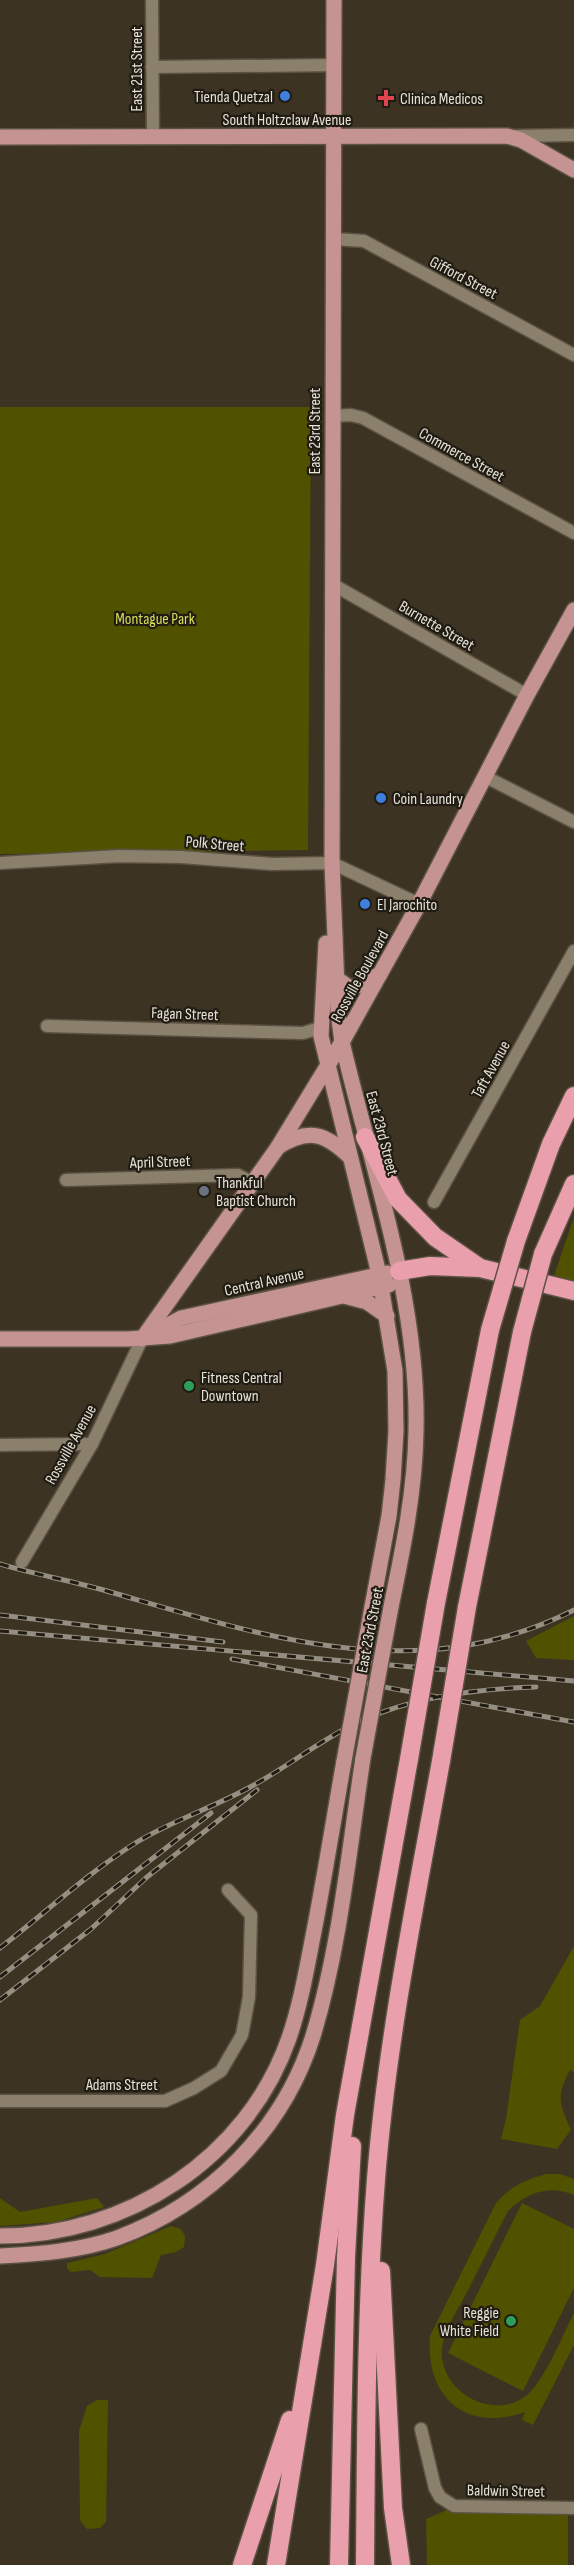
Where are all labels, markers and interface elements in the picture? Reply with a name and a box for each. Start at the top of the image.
street label: East 21st Street [128,26,147,111]
place label: Tienda Quetzal [194,88,273,107]
marker: Tienda Quetzal [278,89,292,103]
marker: Clinica Medicos [377,89,395,107]
place label: Clinica Medicos [400,90,483,109]
street label: South Holtzclaw Avenue [223,111,351,130]
street label: Gifford Street [426,253,500,304]
street label: East 23rd Street [306,388,325,474]
street label: Commerce Street [415,424,507,487]
street label: Burnette Street [395,597,477,656]
park label: Montague Park [115,610,195,629]
place label: Coin Laundry [393,790,463,809]
marker: Coin Laundry [374,791,388,805]
street label: Polk Street [185,832,245,857]
place label: El Jarochito [377,896,437,915]
marker: El Jarochito [358,897,372,911]
street label: Rossville Boulevard [327,927,393,1026]
street label: Fagan Street [151,1004,219,1025]
street label: Taft Avenue [468,1038,515,1102]
street label: East 23rd Street [361,1089,402,1178]
street label: April Street [128,1152,191,1173]
place label: Thankful Baptist Church [216,1174,296,1211]
marker: Thankful Baptist Church [197,1184,211,1198]
street label: Central Avenue [223,1264,306,1301]
place label: Fitness Central Downtown [201,1369,282,1406]
marker: Fitness Central Downtown [182,1379,196,1393]
street label: Rossville Avenue [42,1401,101,1488]
street label: East 23rd Street [353,1586,388,1674]
street label: Adams Street [85,2076,158,2095]
place label: Reggie White Field [440,2304,499,2341]
marker: Reggie White Field [504,2314,518,2328]
street label: Baldwin Street [467,2481,545,2502]

